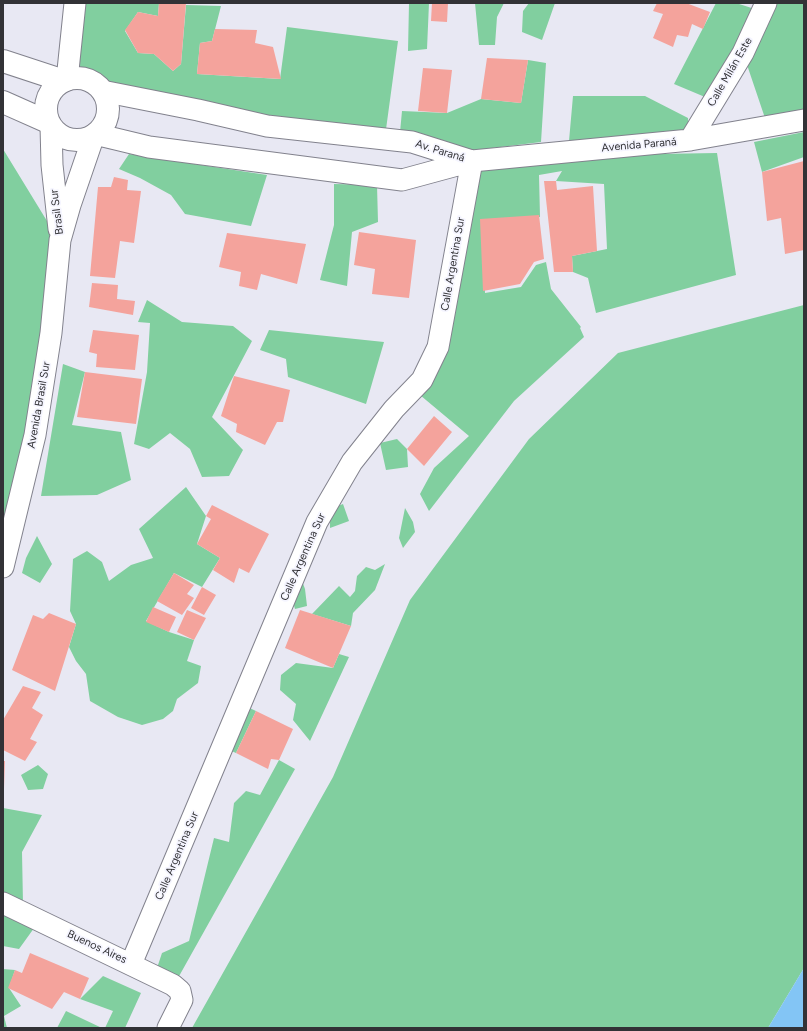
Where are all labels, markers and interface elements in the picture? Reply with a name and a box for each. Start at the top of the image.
street label: Calle Milán Este [705,35,755,109]
street label: Avenida Paraná [601,135,677,155]
street label: Av. Paraná [414,137,466,165]
street label: Brasil Sur [48,189,66,235]
street label: Calle Argentina Sur [438,216,468,312]
street label: Avenida Brasil Sur [25,361,53,449]
street label: Calle Argentina Sur [278,511,328,603]
street label: Calle Argentina Sur [152,810,202,902]
street label: Buenos Aires [65,927,129,967]

